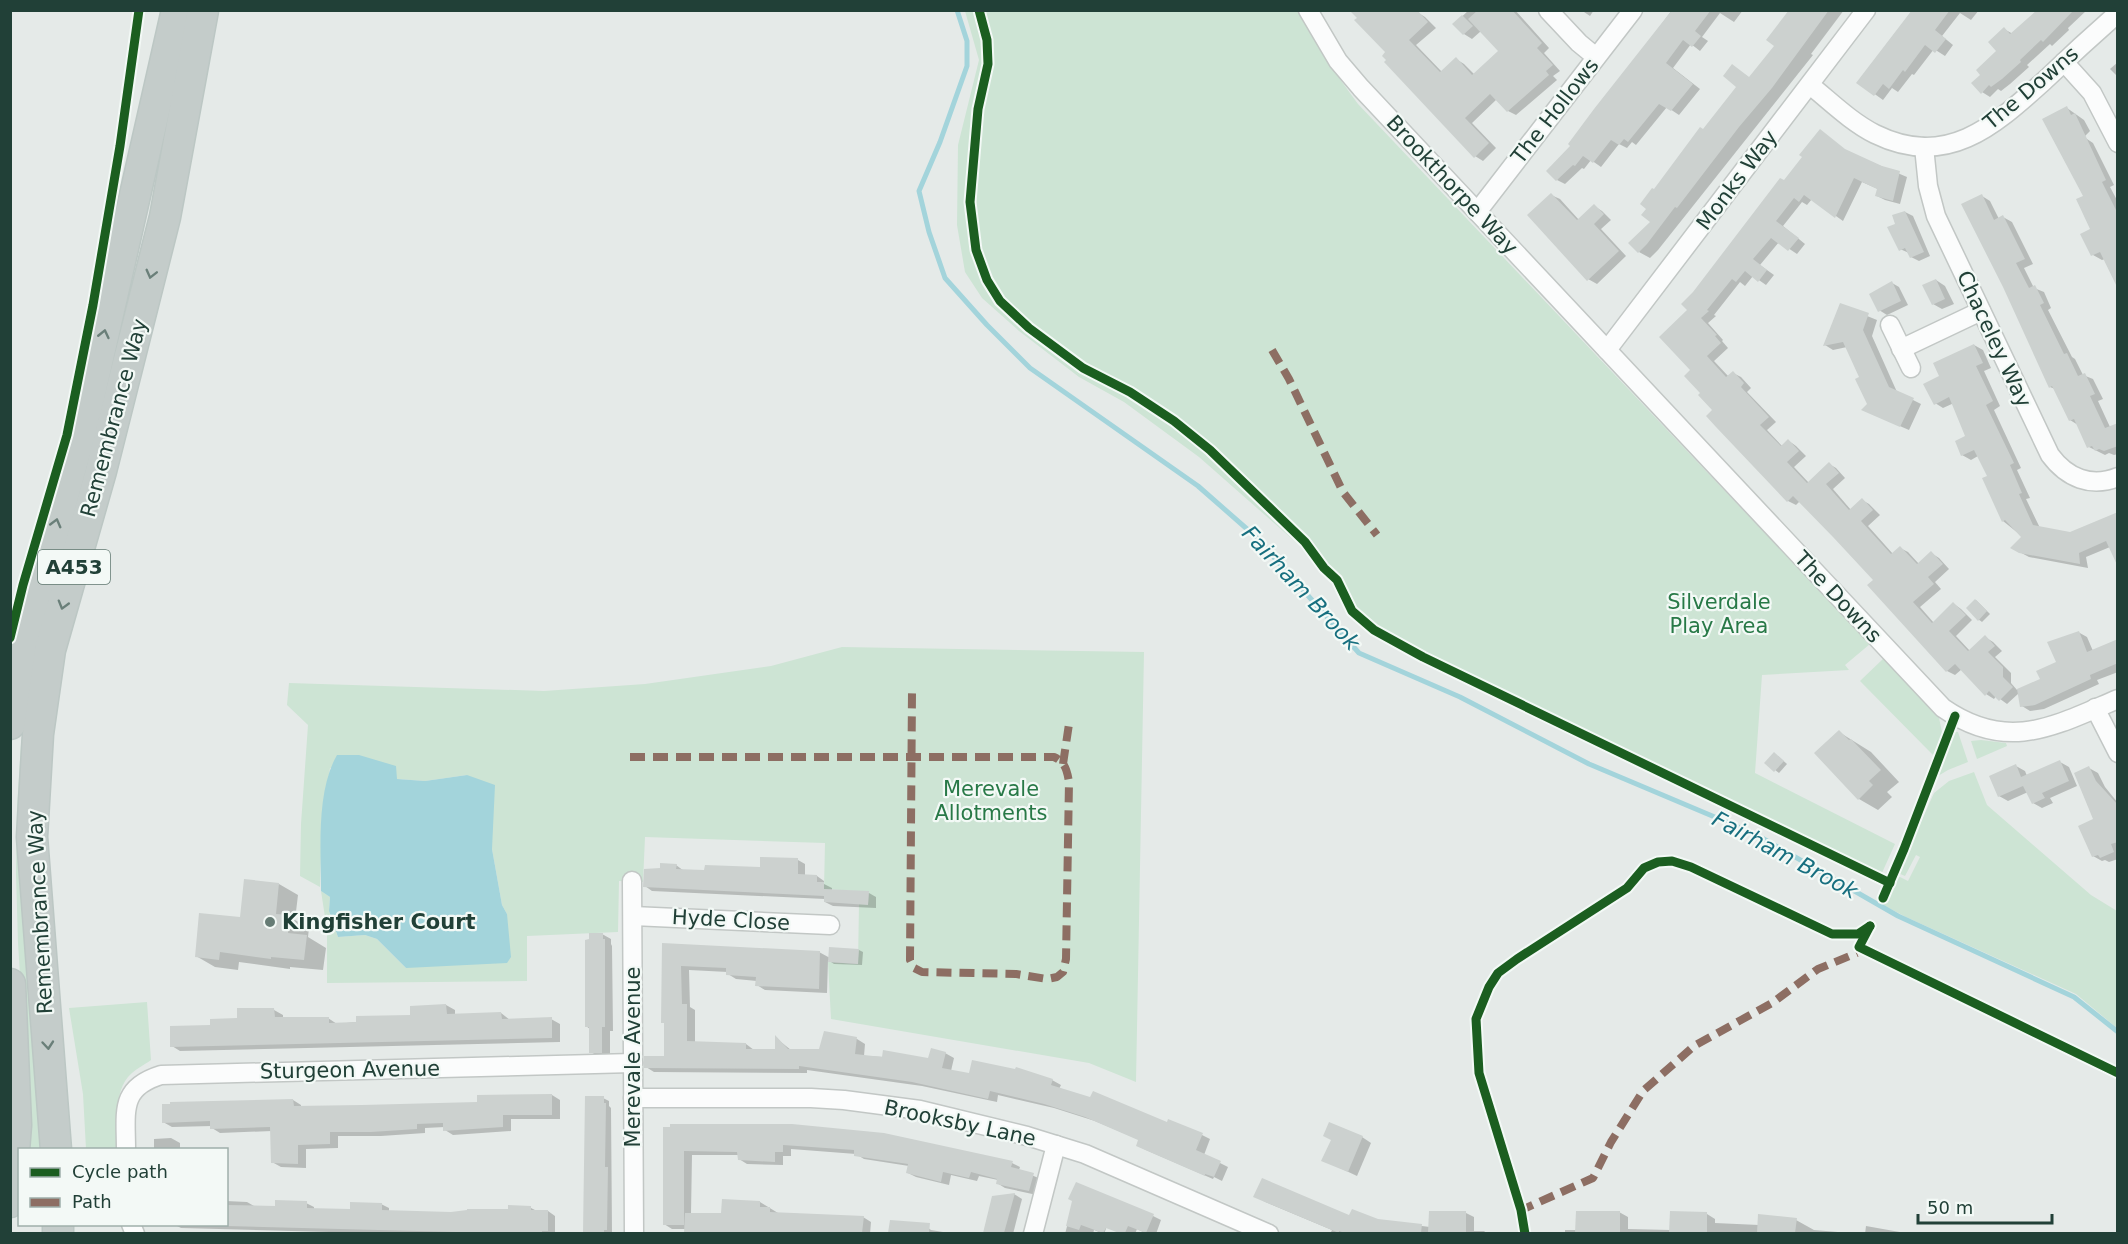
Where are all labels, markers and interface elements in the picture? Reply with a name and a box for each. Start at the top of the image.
street label: The Downs [1978,41,2083,135]
street label: The Hollows [1506,54,1604,169]
street label: Brookthorpe Way [1381,111,1523,259]
street label: Monks Way [1692,125,1782,235]
street label: Chaceley Way [1952,267,2036,411]
one-way arrow [145,269,158,279]
street label: Remembrance Way [76,316,152,520]
one-way arrow [96,330,109,340]
one-way arrow [48,518,61,528]
water label: Fairham Brook [1237,521,1366,656]
street label: The Downs [1789,546,1886,648]
road number: A453 [38,550,110,584]
park label: Silverdale Play Area [1667,590,1771,638]
one-way arrow [58,599,70,609]
park label: Merevale Allotments [935,777,1047,825]
water label: Fairham Brook [1708,806,1863,904]
street label: Remembrance Way [23,809,57,1015]
street label: Hyde Close [671,905,791,935]
place label: Kingfisher Court [282,910,476,934]
marker: Kingfisher Court [263,915,277,929]
street label: Merevale Avenue [621,967,645,1147]
one-way arrow [41,1040,54,1049]
street label: Sturgeon Avenue [260,1056,440,1084]
street label: Brooksby Lane [882,1095,1038,1151]
legend [18,1148,228,1226]
text: Cycle path [72,1161,168,1182]
scale bar [1918,1187,2052,1225]
text: Path [72,1191,112,1212]
text: 50 m [1927,1197,1973,1218]

